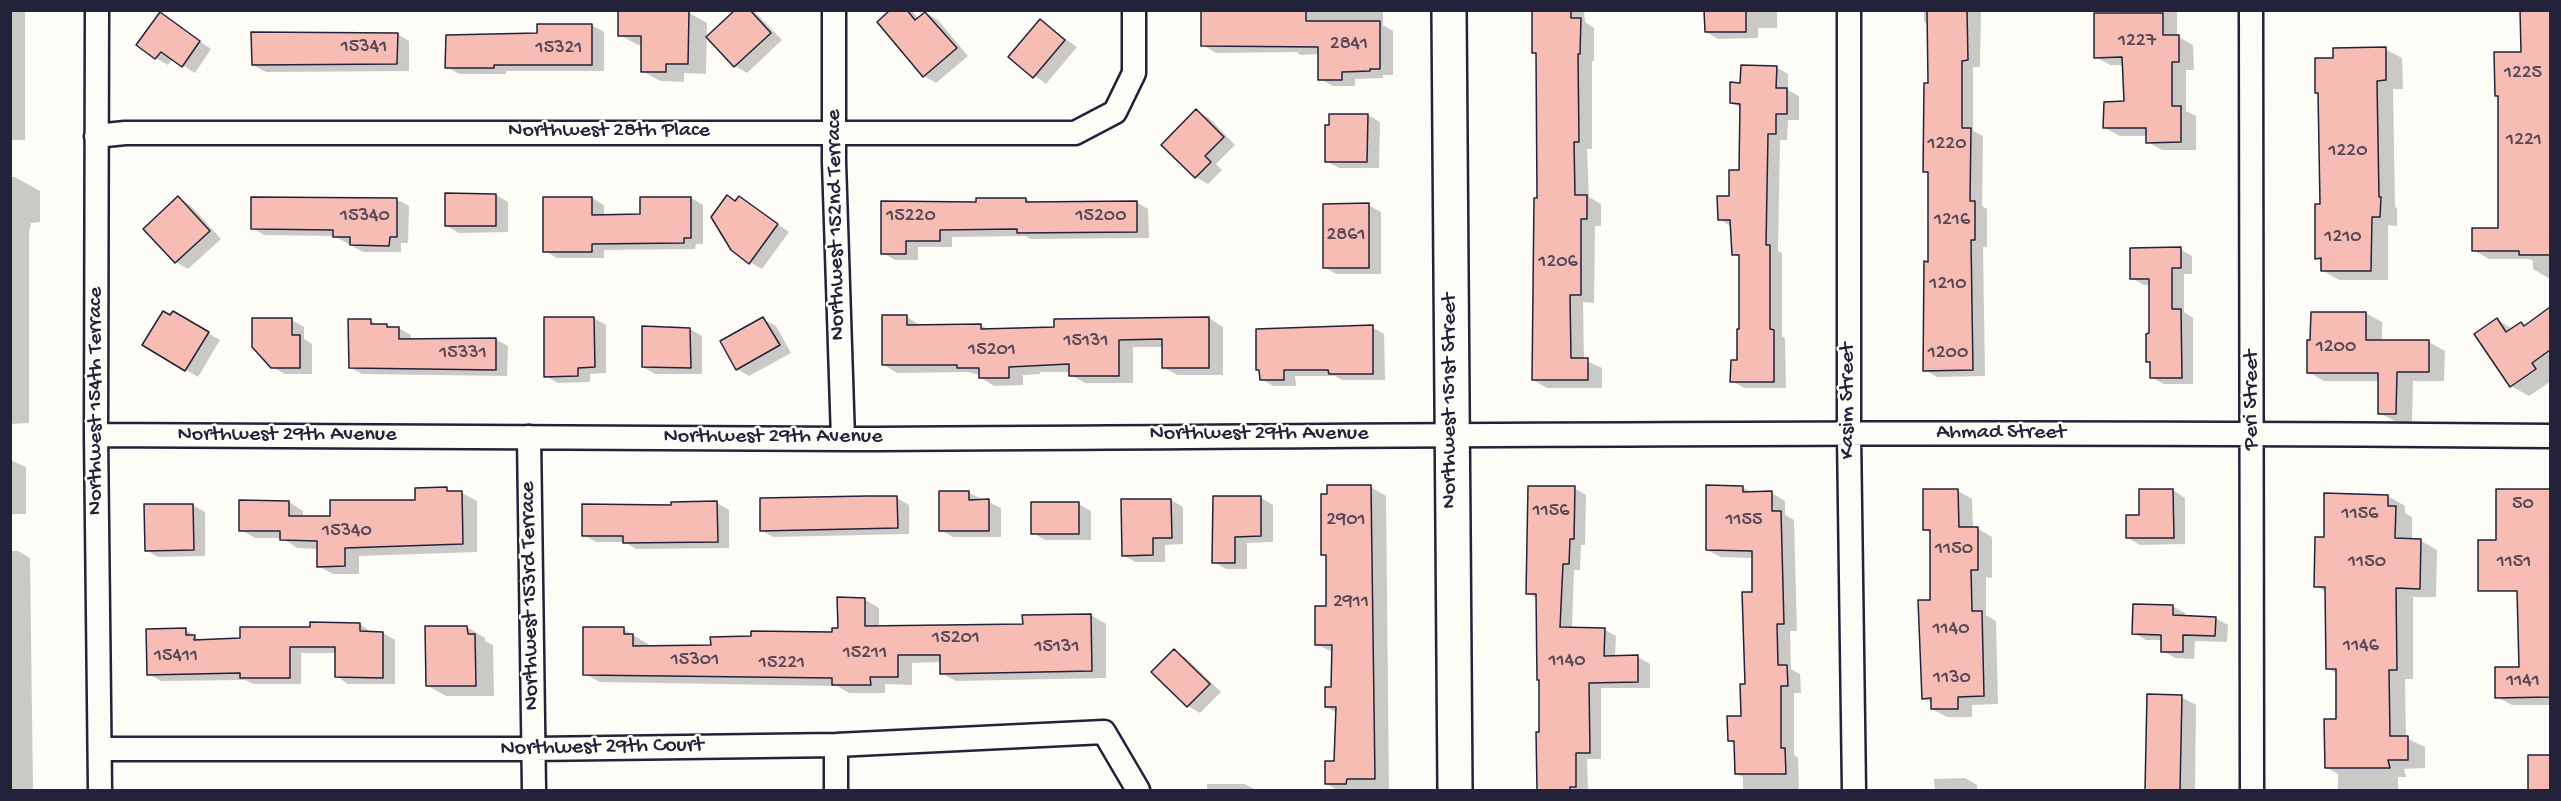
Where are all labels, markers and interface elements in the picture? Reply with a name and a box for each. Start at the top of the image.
house number: 1227 [2118,30,2156,54]
house number: 2841 [1330,33,1368,57]
house number: 15341 [341,36,387,60]
house number: 15321 [536,37,582,61]
house number: 1225 [2504,62,2542,86]
street label: Northwest 152nd Terrace [822,109,852,341]
street label: Northwest 28th Place [508,119,710,145]
house number: 1221 [2506,129,2542,153]
house number: 1220 [1927,133,1967,157]
house number: 1220 [2328,140,2368,164]
house number: 15340 [340,205,390,229]
house number: 15220 [886,205,936,229]
house number: 15200 [1075,205,1127,229]
house number: 1216 [1934,209,1970,233]
house number: 2861 [1327,224,1365,248]
house number: 1210 [2324,226,2362,250]
house number: 1206 [1538,251,1578,275]
house number: 1210 [1929,273,1967,297]
street label: Northwest 154th Terrace [84,287,110,515]
street label: Northwest 151st Street [1438,293,1464,509]
house number: 15131 [1063,330,1109,354]
house number: 1200 [2316,336,2356,360]
house number: 15201 [968,339,1016,363]
house number: 15331 [439,342,487,366]
house number: 1200 [1928,342,1968,366]
street label: Kasim Street [1836,343,1862,459]
street label: Peri Street [2240,350,2266,450]
street label: Ahmad Street [1936,421,2066,447]
street label: Northwest 29th Avenue [1149,422,1369,448]
street label: Northwest 29th Avenue [177,423,397,449]
street label: Northwest 29th Avenue [663,425,883,451]
street label: Northwest 153rd Terrace [516,481,546,711]
house number: 50 [2512,493,2534,517]
house number: 1156 [1533,500,1569,524]
house number: 1156 [2342,503,2378,527]
house number: 2901 [1326,509,1366,533]
house number: 1155 [1725,509,1763,533]
house number: 15340 [322,520,372,544]
house number: 1150 [1935,538,1973,562]
house number: 1150 [2348,551,2386,575]
house number: 1151 [2497,551,2531,575]
house number: 2911 [1333,591,1369,615]
house number: 1140 [1933,618,1969,642]
house number: 15201 [932,627,980,651]
house number: 1146 [2343,635,2379,659]
house number: 15131 [1034,636,1080,660]
house number: 15211 [843,642,887,666]
house number: 15411 [154,645,198,669]
house number: 15301 [671,649,719,673]
house number: 1140 [1549,650,1585,674]
house number: 15221 [759,652,805,676]
house number: 1130 [1933,667,1971,691]
house number: 1141 [2506,670,2540,694]
street label: Northwest 29th Court [500,733,704,763]

